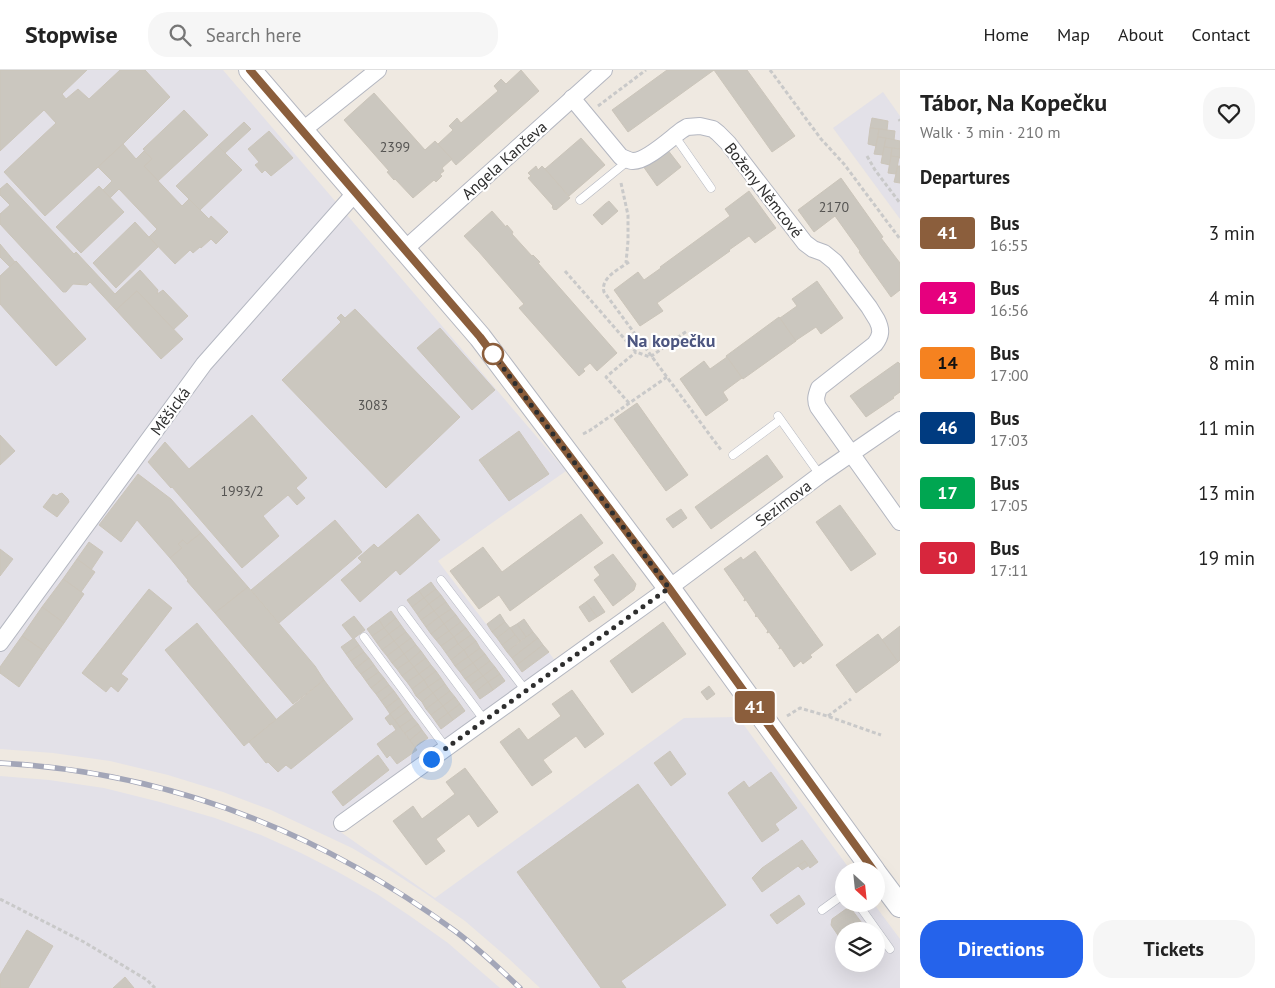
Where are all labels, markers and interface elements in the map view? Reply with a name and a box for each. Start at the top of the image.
search box [148,12,498,57]
text: Stopwise [25,19,118,50]
icon: search [166,21,194,49]
text: Search here [206,23,302,47]
text: Home [983,23,1029,46]
text: Map [1057,23,1090,46]
text: About [1118,23,1164,46]
text: Contact [1192,23,1250,46]
text: Tábor, Na Kopečku [920,87,1107,118]
button: heart [1203,87,1255,139]
street label: Angela Kančeva [457,116,551,204]
text: Walk · 3 min · 210 m [920,122,1060,142]
house number: 2399 [380,138,410,156]
street label: Boženy Němcové [721,138,807,242]
text: Departures [920,165,1010,189]
house number: 2170 [819,198,850,216]
text: Bus [990,211,1019,235]
text: 41 [937,221,958,244]
text: 3 min [1209,221,1255,245]
text: 16:55 [990,235,1028,255]
text: Bus [990,276,1019,300]
text: 43 [937,286,958,309]
text: 4 min [1209,286,1255,310]
text: 16:56 [990,300,1028,320]
district label: Na kopečku [627,329,715,352]
text: Bus [990,341,1019,365]
unlabelled marker [482,343,504,365]
text: 14 [937,351,958,374]
text: 8 min [1209,351,1255,375]
text: 17:00 [990,365,1028,385]
street label: Měšická [146,383,194,439]
house number: 3083 [358,396,388,414]
text: Bus [990,406,1019,430]
text: 46 [937,416,958,439]
text: 11 min [1198,416,1255,440]
text: 17:03 [990,430,1028,450]
text: Bus [990,471,1019,495]
street label: Sezimova [751,475,815,531]
text: 17 [937,481,958,504]
text: 13 min [1198,481,1255,505]
house number: 1993/2 [220,482,264,500]
text: 17:05 [990,495,1028,515]
text: Bus [990,536,1019,560]
text: 50 [937,546,958,569]
text: 19 min [1198,546,1255,570]
text: 17:11 [990,560,1028,580]
line badge: 41 [732,691,778,723]
text: 41 [745,695,765,718]
your location [419,747,444,772]
north arrow [835,862,885,912]
map controls [835,862,885,972]
button: Directions [920,920,1083,978]
button: Tickets [1093,920,1255,978]
button: layers [835,922,885,972]

